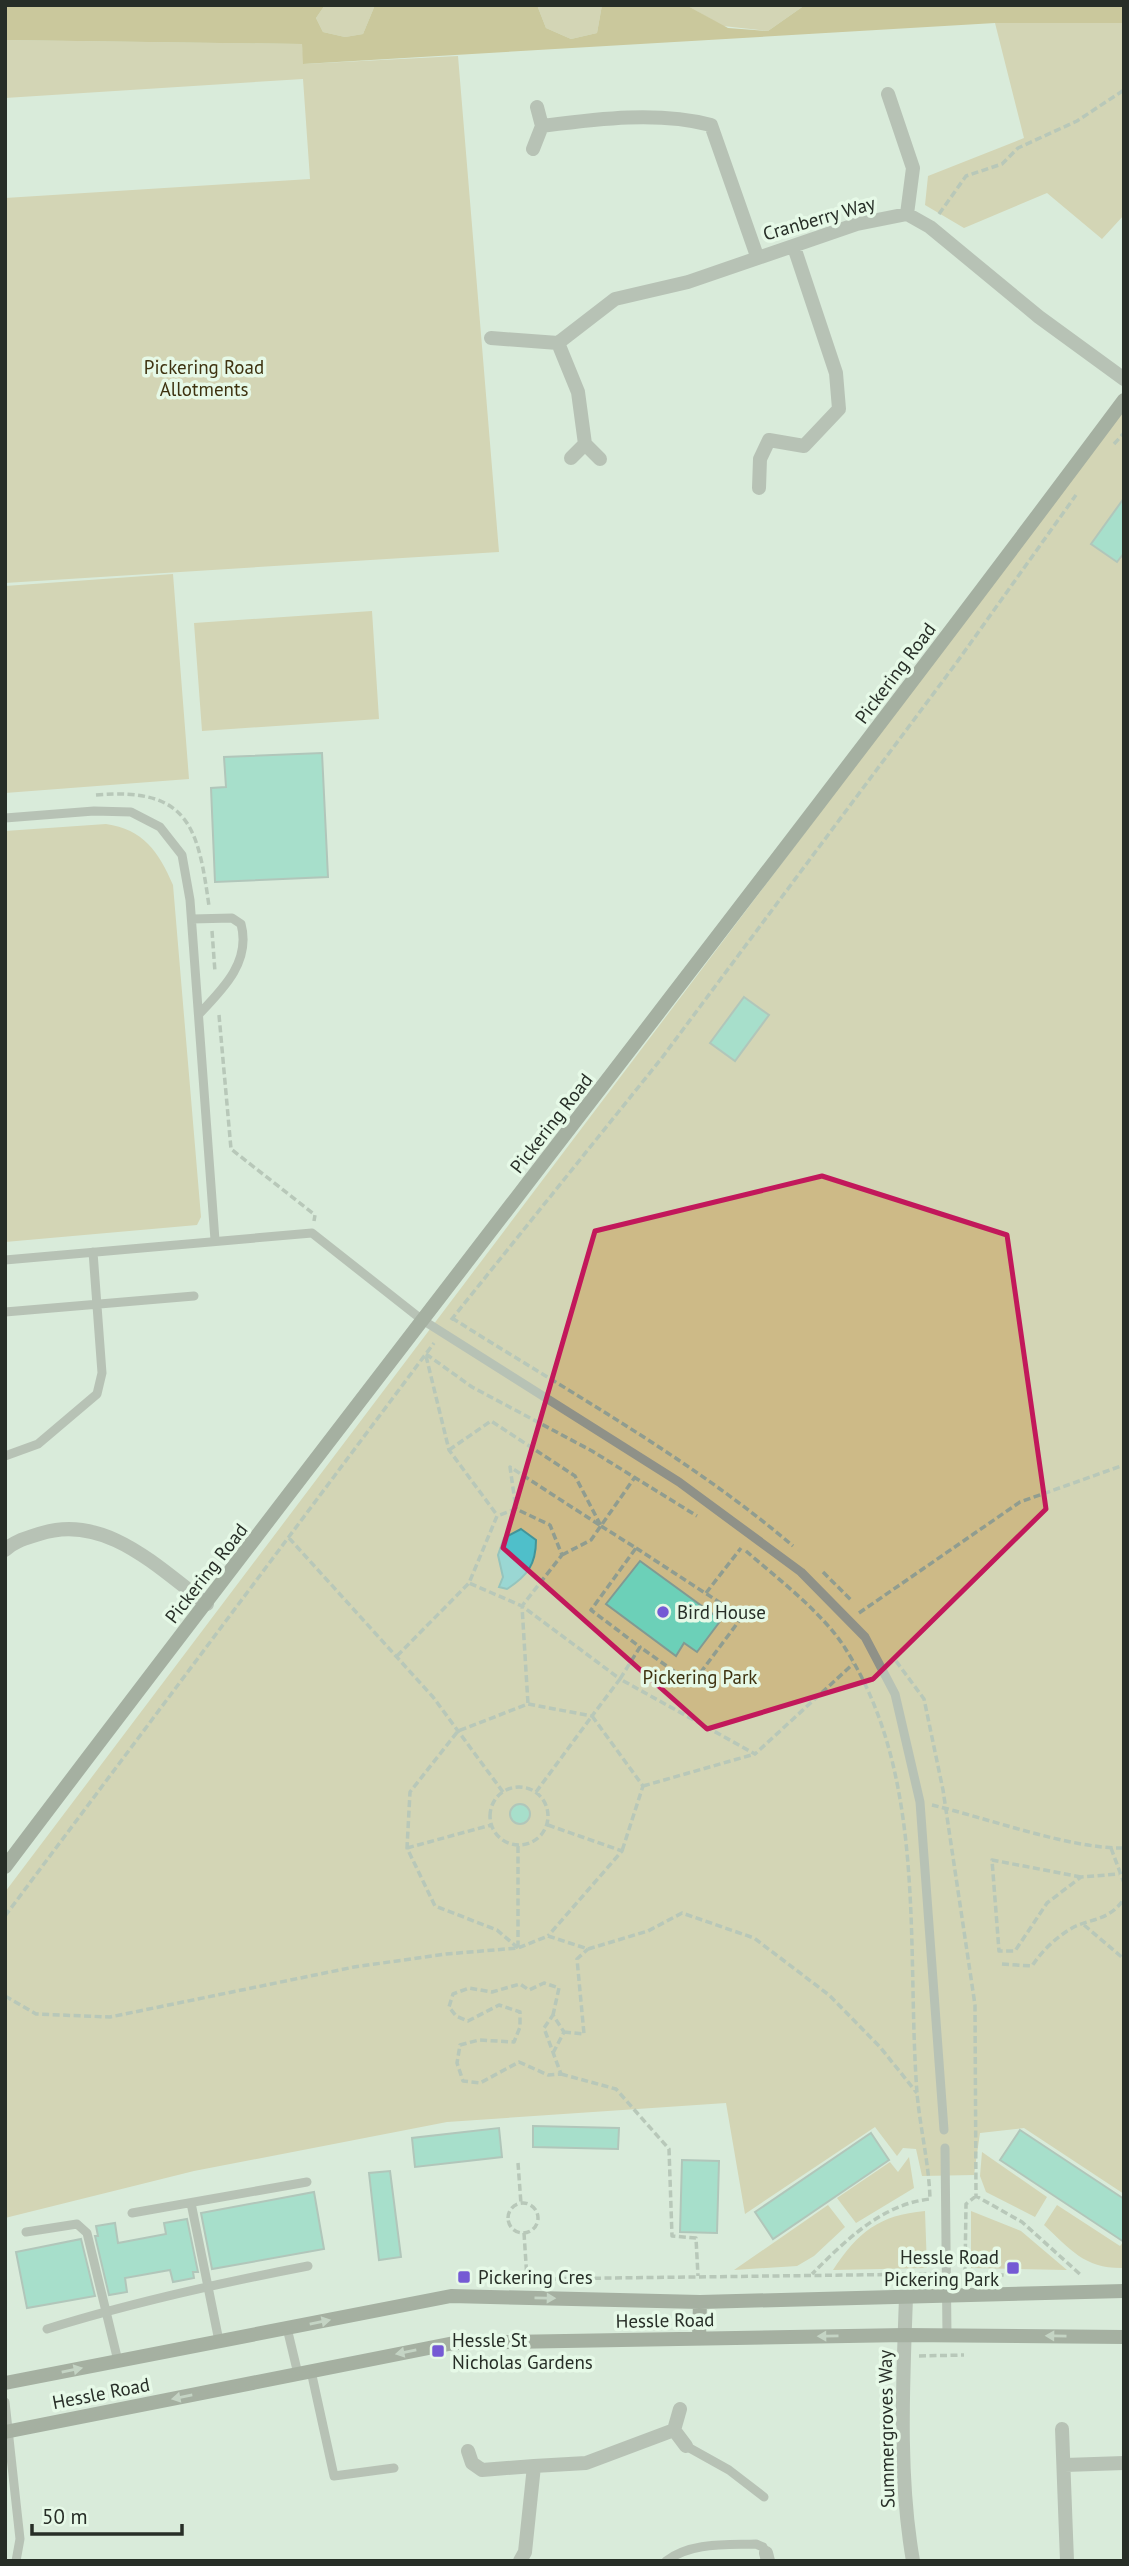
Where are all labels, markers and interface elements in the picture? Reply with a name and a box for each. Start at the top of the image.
street label: Cranberry Way [760,190,878,245]
park label: Pickering Road Allotments [144,355,264,401]
street label: Pickering Road [849,618,941,728]
street label: Pickering Road [505,1068,597,1178]
street label: Pickering Road [160,1518,252,1628]
place label: Bird House [677,1600,766,1624]
marker: Bird House [655,1604,671,1620]
park label: Pickering Park [643,1665,757,1689]
place label: Hessle Road Pickering Park [884,2245,999,2291]
marker: Hessle Road Pickering Park [1005,2260,1021,2276]
place label: Pickering Cres [478,2265,593,2289]
marker: Pickering Cres [456,2269,472,2285]
one-way arrow [534,2292,556,2304]
street label: Hessle Road [615,2307,715,2333]
one-way arrow [309,2316,331,2327]
place label: Hessle St Nicholas Gardens [452,2328,593,2374]
one-way arrow [817,2330,839,2342]
one-way arrow [1044,2330,1066,2342]
marker: Hessle St Nicholas Gardens [430,2343,446,2359]
one-way arrow [395,2347,417,2358]
street label: Summergroves Way [873,2349,899,2508]
one-way arrow [61,2364,83,2375]
street label: Hessle Road [50,2372,152,2414]
one-way arrow [171,2391,193,2402]
scale bar [32,2492,182,2536]
text: 50 m [42,2503,88,2530]

